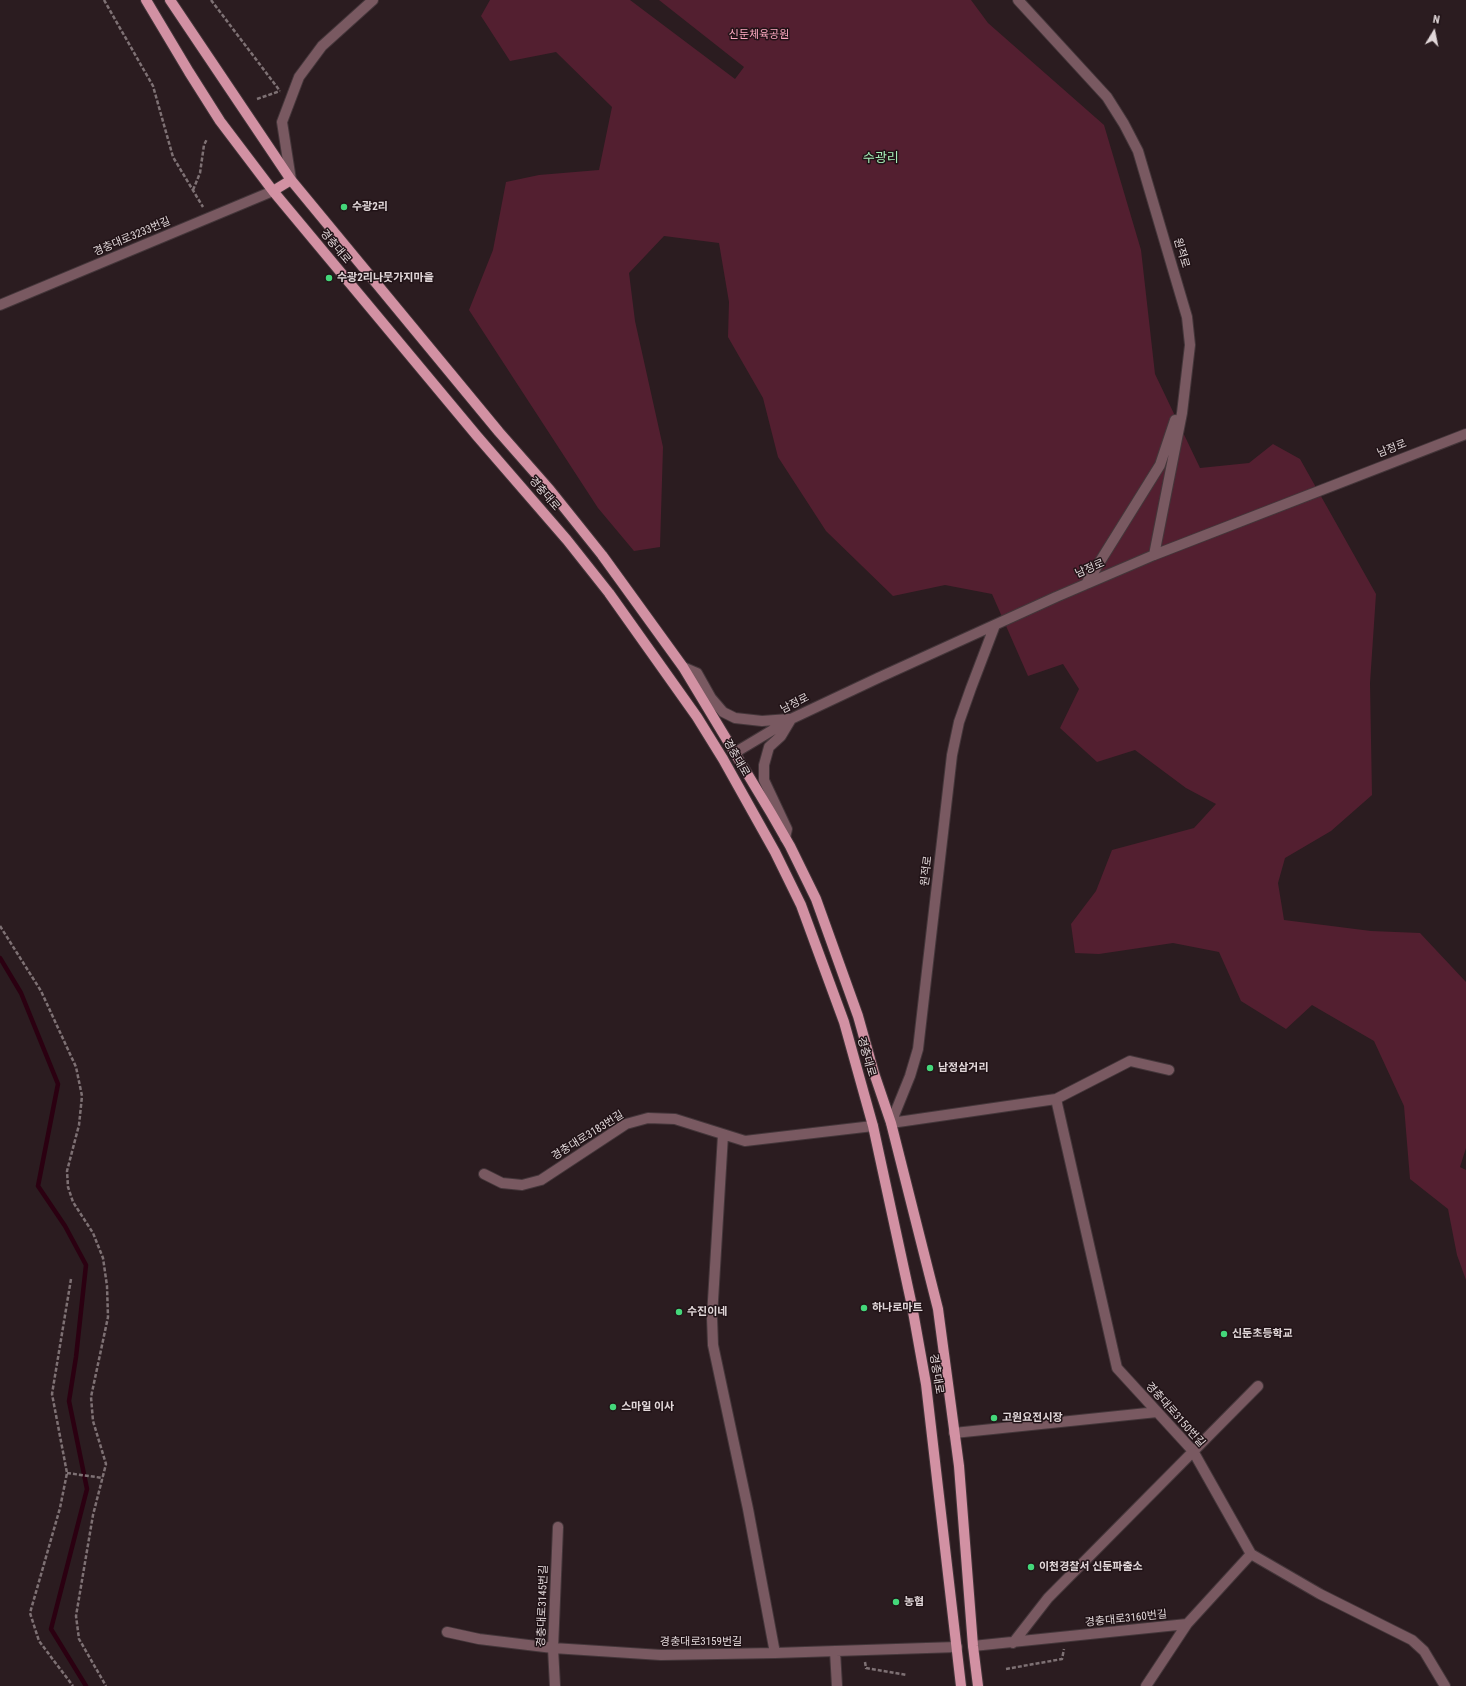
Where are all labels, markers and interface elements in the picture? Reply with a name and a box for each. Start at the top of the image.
north arrow [1414,12,1454,52]
text: N [1432,13,1441,27]
park label: 신둔체육공원 [729,28,789,42]
district label: 수광리 [863,151,899,167]
place label: 수광2리 [352,200,388,214]
marker: 수광2리 [339,202,349,212]
street label: 경충대로3233번길 [91,215,173,259]
street label: 경충대로 [317,227,353,267]
street label: 원적로 [1170,237,1192,269]
place label: 수광2리나뭇가지마을 [337,271,434,285]
marker: 수광2리나뭇가지마을 [324,273,334,283]
street label: 남정로 [1375,437,1409,461]
street label: 경충대로 [526,474,562,514]
street label: 남정로 [1073,557,1107,581]
street label: 남정로 [778,691,812,717]
street label: 경충대로 [720,737,752,779]
street label: 원적로 [919,855,935,887]
street label: 경충대로 [854,1036,878,1078]
place label: 남정삼거리 [938,1061,989,1075]
marker: 남정삼거리 [925,1063,935,1073]
street label: 경충대로3183번길 [550,1109,626,1163]
place label: 하나로마트 [872,1301,923,1315]
marker: 하나로마트 [859,1303,869,1313]
place label: 수진이네 [687,1305,727,1319]
marker: 수진이네 [674,1307,684,1317]
place label: 신둔초등학교 [1232,1327,1293,1341]
marker: 신둔초등학교 [1219,1329,1229,1339]
street label: 경충대로 [926,1353,946,1395]
street label: 경충대로3150번길 [1143,1380,1207,1450]
place label: 스마일 이사 [621,1400,674,1414]
marker: 스마일 이사 [608,1402,618,1412]
place label: 고원요전시장 [1002,1411,1063,1425]
marker: 고원요전시장 [989,1413,999,1423]
place label: 이천경찰서 신둔파출소 [1039,1560,1143,1574]
marker: 이천경찰서 신둔파출소 [1026,1562,1036,1572]
street label: 경충대로3145번길 [535,1565,551,1647]
place label: 농협 [904,1595,924,1609]
marker: 농협 [891,1597,901,1607]
street label: 경충대로3160번길 [1084,1608,1168,1630]
street label: 경충대로3159번길 [660,1635,742,1649]

